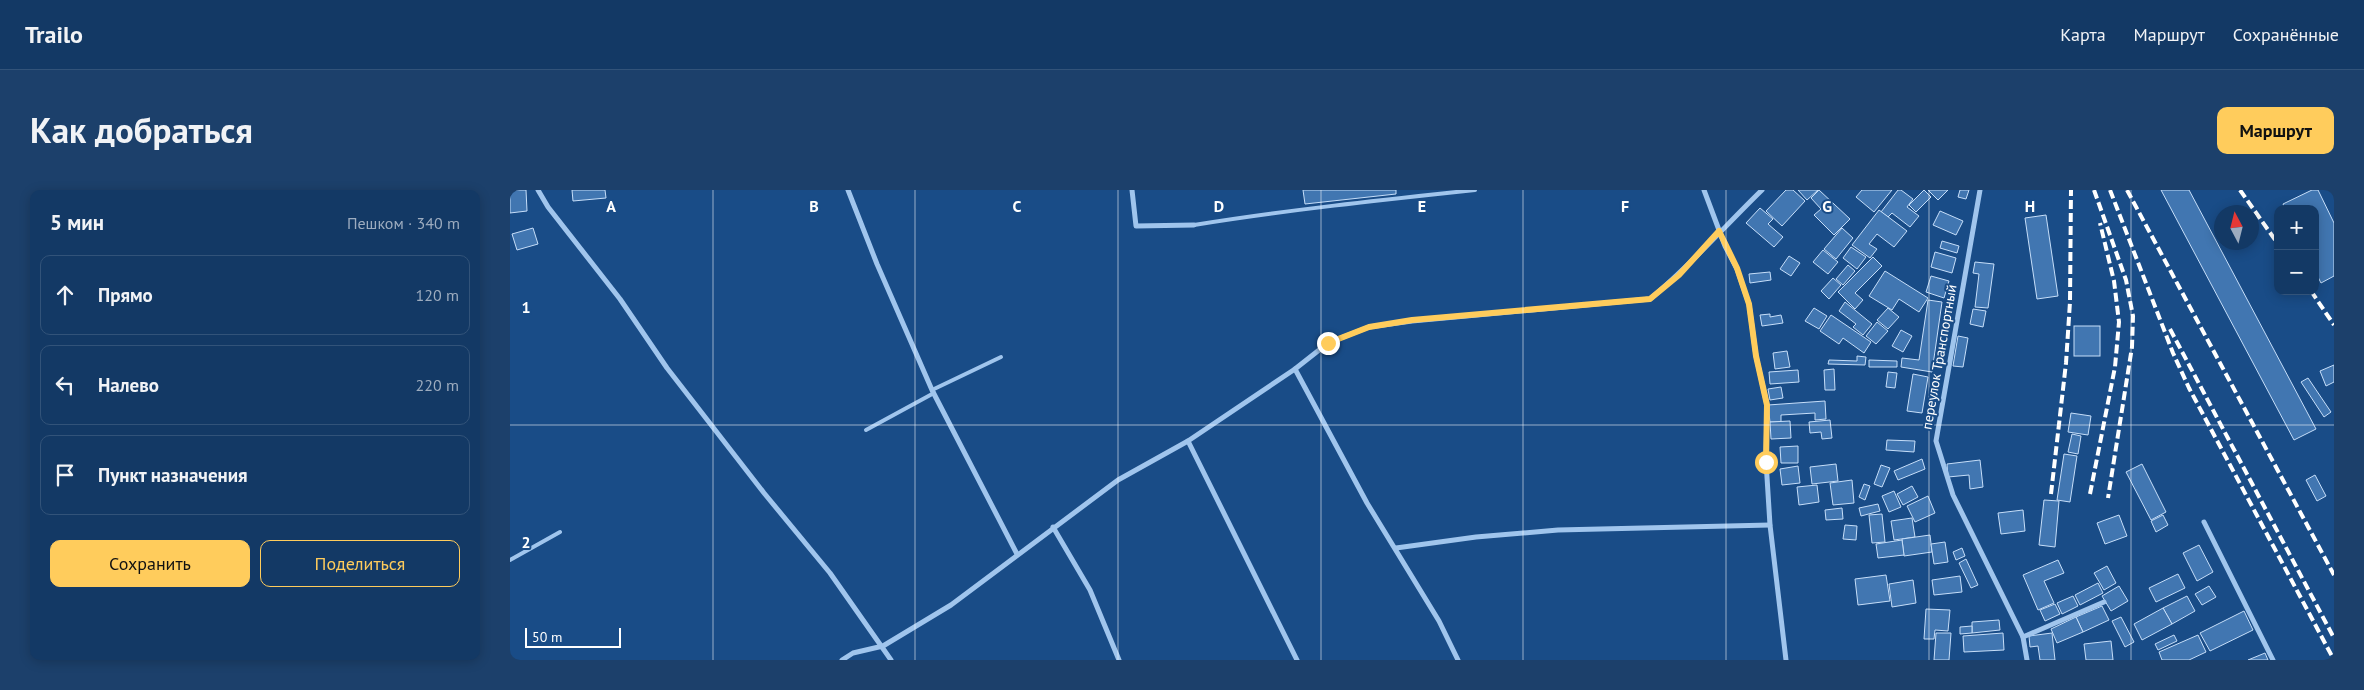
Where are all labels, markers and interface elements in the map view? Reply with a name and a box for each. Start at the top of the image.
text: Trailo [25,19,83,50]
text: Карта [2060,23,2106,46]
text: Маршрут [2134,23,2205,46]
text: Сохранённые [2233,23,2339,46]
text: Как добраться [30,107,253,153]
button: Маршрут [2217,107,2334,154]
text: A [606,196,616,216]
text: B [809,196,819,216]
text: C [1013,196,1022,216]
text: D [1214,196,1224,216]
text: E [1418,196,1426,216]
text: F [1621,196,1629,216]
text: G [1822,196,1832,216]
text: H [2025,196,2035,216]
north arrow [2214,205,2259,250]
map controls [2274,205,2319,295]
button: + [2274,205,2319,250]
text: 5 мин [50,209,104,236]
text: Пешком · 340 m [347,213,460,233]
button: − [2274,250,2319,295]
icon: ahead [51,281,79,309]
text: Прямо [98,283,153,307]
street label: переулок Транспортный [1917,283,1961,431]
text: 120 m [416,285,459,305]
text: 1 [521,297,531,317]
route end [1317,332,1340,355]
icon: left [51,371,79,399]
text: Налево [98,373,159,397]
text: 220 m [416,375,459,395]
route start [1755,451,1778,474]
icon: arrive [51,461,79,489]
text: Пункт назначения [98,463,248,487]
text: 2 [521,532,531,552]
button: Сохранить [50,540,250,587]
button: Поделиться [260,540,460,587]
scale bar [525,625,621,648]
text: 50 m [532,628,562,646]

